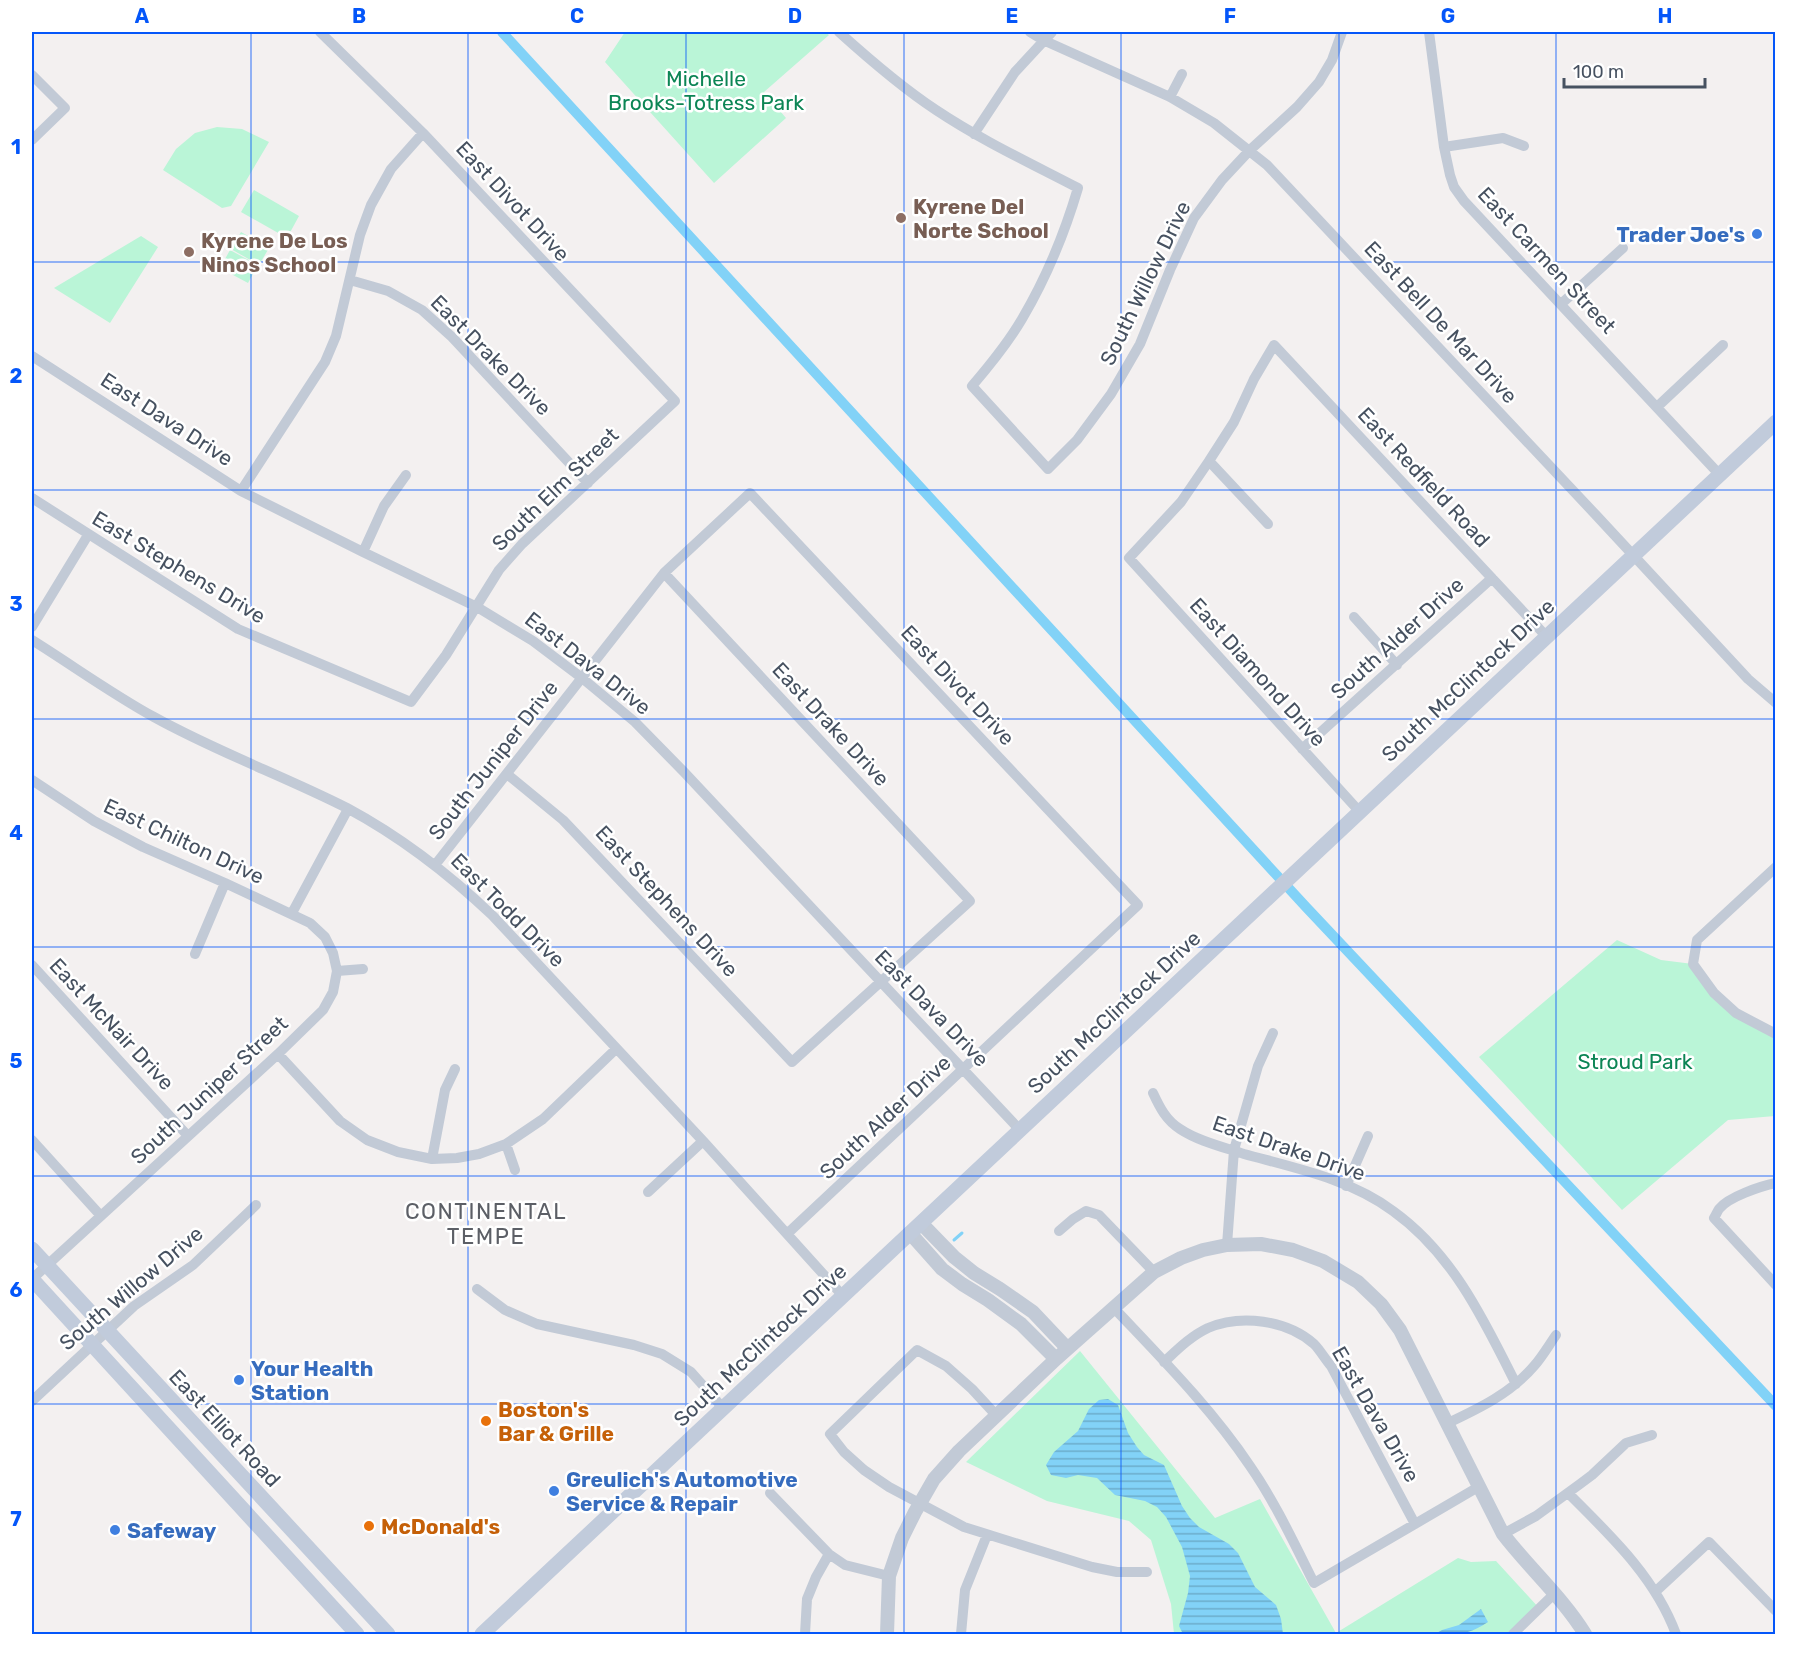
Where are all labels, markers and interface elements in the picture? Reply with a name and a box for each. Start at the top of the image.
text: A [135,4,150,28]
text: B [352,4,366,28]
text: C [570,4,584,28]
text: D [788,4,802,28]
text: E [1006,4,1018,28]
text: F [1224,4,1236,28]
text: G [1441,4,1455,28]
text: H [1658,4,1672,28]
scale bar [1564,51,1705,89]
text: 100 m [1573,61,1624,83]
park label: Michelle Brooks-Totress Park [608,66,804,115]
text: 1 [11,135,21,159]
street label: East Divot Drive [451,136,575,266]
street label: East Carmen Street [1473,182,1621,338]
place label: Kyrene Del Norte School [913,194,1049,243]
street label: South Willow Drive [1094,197,1196,369]
marker: Kyrene Del Norte School [894,211,908,225]
place label: Trader Joe's [1617,222,1745,247]
marker: Trader Joe's [1750,227,1764,241]
place label: Kyrene De Los Ninos School [201,228,348,277]
street label: East Bell De Mar Drive [1359,236,1523,408]
marker: Kyrene De Los Ninos School [182,245,196,259]
street label: East Drake Drive [426,290,556,420]
text: 2 [10,364,23,388]
street label: East Dava Drive [96,367,238,471]
street label: East Redfield Road [1353,402,1495,552]
street label: South Elm Street [487,422,623,556]
street label: East Stephens Drive [88,505,270,629]
street label: South Alder Drive [1325,572,1469,704]
text: 3 [9,592,23,616]
street label: East Diamond Drive [1185,593,1331,751]
street label: South McClintock Drive [1376,593,1560,767]
street label: East Dava Drive [520,606,656,720]
street label: East Divot Drive [896,620,1020,750]
street label: East Drake Drive [767,657,895,791]
street label: South Juniper Drive [423,675,563,845]
street label: East Chilton Drive [100,793,268,889]
street label: East Stephens Drive [590,820,744,982]
text: 4 [9,821,23,845]
street label: East Todd Drive [446,848,570,972]
street label: South McClintock Drive [1022,925,1206,1099]
street label: East Dava Drive [870,944,994,1072]
street label: East McNair Drive [45,953,179,1095]
street label: South Juniper Street [125,1011,293,1169]
text: 5 [10,1049,23,1073]
park label: Stroud Park [1577,1049,1693,1074]
street label: South Alder Drive [814,1050,956,1184]
street label: East Drake Drive [1209,1110,1369,1186]
district label: CONTINENTAL TEMPE [405,1198,567,1250]
street label: South Willow Drive [54,1221,208,1355]
street label: South McClintock Drive [668,1258,852,1432]
text: 6 [9,1278,23,1302]
street label: East Dava Drive [1327,1342,1425,1486]
place label: Your Health Station [251,1356,373,1405]
street label: East Elliot Road [164,1364,286,1492]
marker: Your Health Station [232,1373,246,1387]
place label: Boston's Bar & Grille [498,1397,614,1446]
marker: Boston's Bar & Grille [479,1414,493,1428]
place label: Greulich's Automotive Service & Repair [566,1467,798,1516]
marker: Greulich's Automotive Service & Repair [547,1484,561,1498]
text: 7 [10,1507,22,1531]
place label: McDonald's [381,1514,500,1539]
place label: Safeway [127,1518,217,1543]
marker: McDonald's [362,1519,376,1533]
marker: Safeway [108,1523,122,1537]

